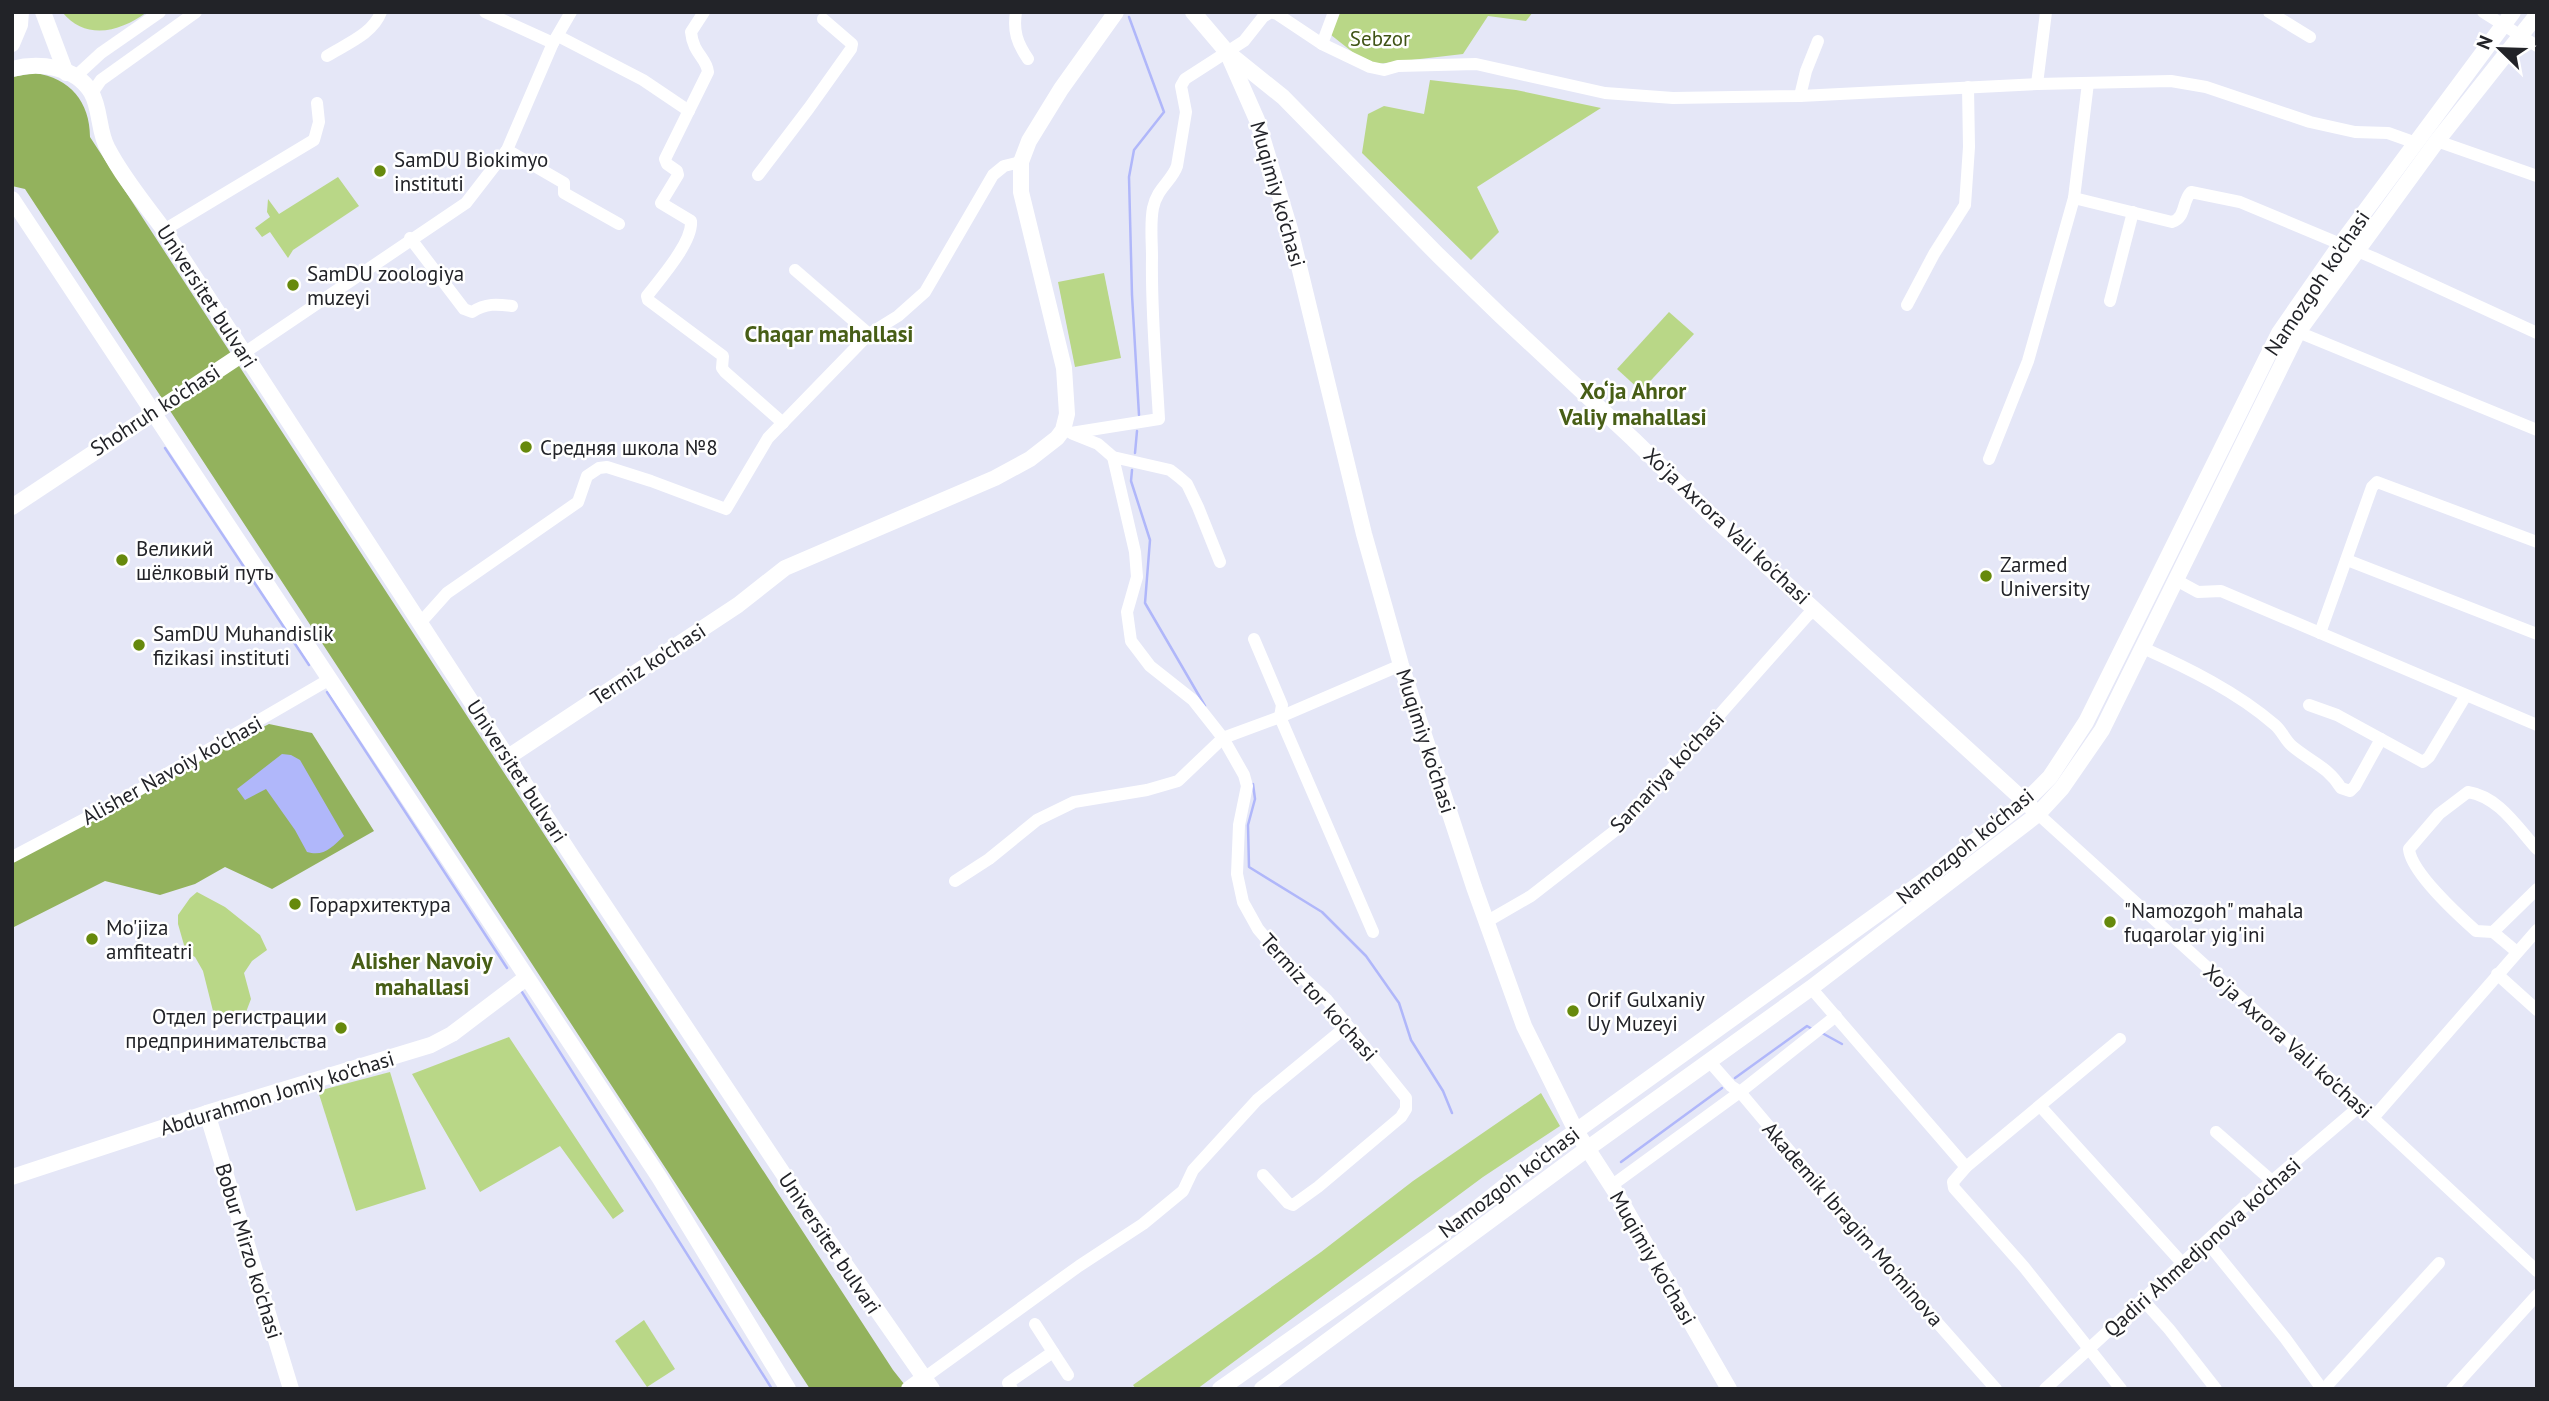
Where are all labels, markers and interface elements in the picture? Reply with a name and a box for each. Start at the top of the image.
north arrow [2465,14,2535,84]
park label: Sebzor [1350,25,1410,52]
text: N [2471,32,2498,53]
street label: Muqimiy ko'chasi [1244,118,1312,270]
place label: SamDU Biokimyo instituti [394,146,548,197]
marker: SamDU Biokimyo instituti [372,163,388,179]
street label: Namozgoh ko'chasi [2258,205,2376,361]
street label: Universitet bulvari [151,219,263,373]
place label: SamDU zoologiya muzeyi [307,260,464,311]
marker: SamDU zoologiya muzeyi [285,277,301,293]
district label: Chaqar mahallasi [744,319,914,348]
street label: Shohruh ko'chasi [85,358,225,462]
district label: Xo‘ja Ahror Valiy mahallasi [1558,376,1707,431]
place label: Средняя школа №8 [540,434,718,461]
marker: Средняя школа №8 [518,439,534,455]
street label: Xo'ja Axrora Vali ko'chasi [1638,442,1816,610]
place label: Великий шёлковый путь [136,535,274,586]
place label: Zarmed University [2000,551,2090,602]
marker: Великий шёлковый путь [114,552,130,568]
marker: Zarmed University [1978,568,1994,584]
street label: Termiz ko'chasi [585,617,711,711]
place label: SamDU Muhandislik fizikasi instituti [153,620,334,671]
marker: SamDU Muhandislik fizikasi instituti [131,637,147,653]
street label: Muqimiy ko'chasi [1390,665,1462,817]
street label: Universitet bulvari [461,694,573,848]
street label: Samariya ko'chasi [1604,706,1730,838]
street label: Alisher Navoiy ko'chasi [77,709,267,831]
street label: Namozgoh ko'chasi [1891,782,2039,910]
place label: Горархитектура [309,891,451,918]
marker: Горархитектура [287,896,303,912]
place label: "Namozgoh" mahala fuqarolar yig'ini [2124,897,2303,948]
place label: Mo'jiza amfiteatri [106,914,193,965]
marker: "Namozgoh" mahala fuqarolar yig'ini [2102,914,2118,930]
street label: Termiz tor ko'chasi [1254,927,1384,1067]
marker: Mo'jiza amfiteatri [84,931,100,947]
district label: Alisher Navoiy mahallasi [351,946,494,1001]
street label: Xo'ja Axrora Vali ko'chasi [2198,958,2378,1124]
place label: Orif Gulxaniy Uy Muzeyi [1587,986,1705,1037]
place label: Отдел регистрации предпринимательства [125,1003,327,1054]
marker: Orif Gulxaniy Uy Muzeyi [1565,1003,1581,1019]
marker: Отдел регистрации предпринимательства [333,1020,349,1036]
street label: Abdurahmon Jomiy ko'chasi [157,1044,397,1142]
street label: Akademik Ibragim Mo'minova [1757,1116,1949,1332]
street label: Namozgoh ko'chasi [1433,1120,1585,1244]
street label: Qadiri Ahmedjonova ko'chasi [2098,1151,2306,1343]
street label: Bobur Mirzo ko'chasi [209,1160,289,1342]
street label: Universitet bulvari [773,1167,887,1319]
street label: Muqimiy ko'chasi [1604,1186,1702,1330]

